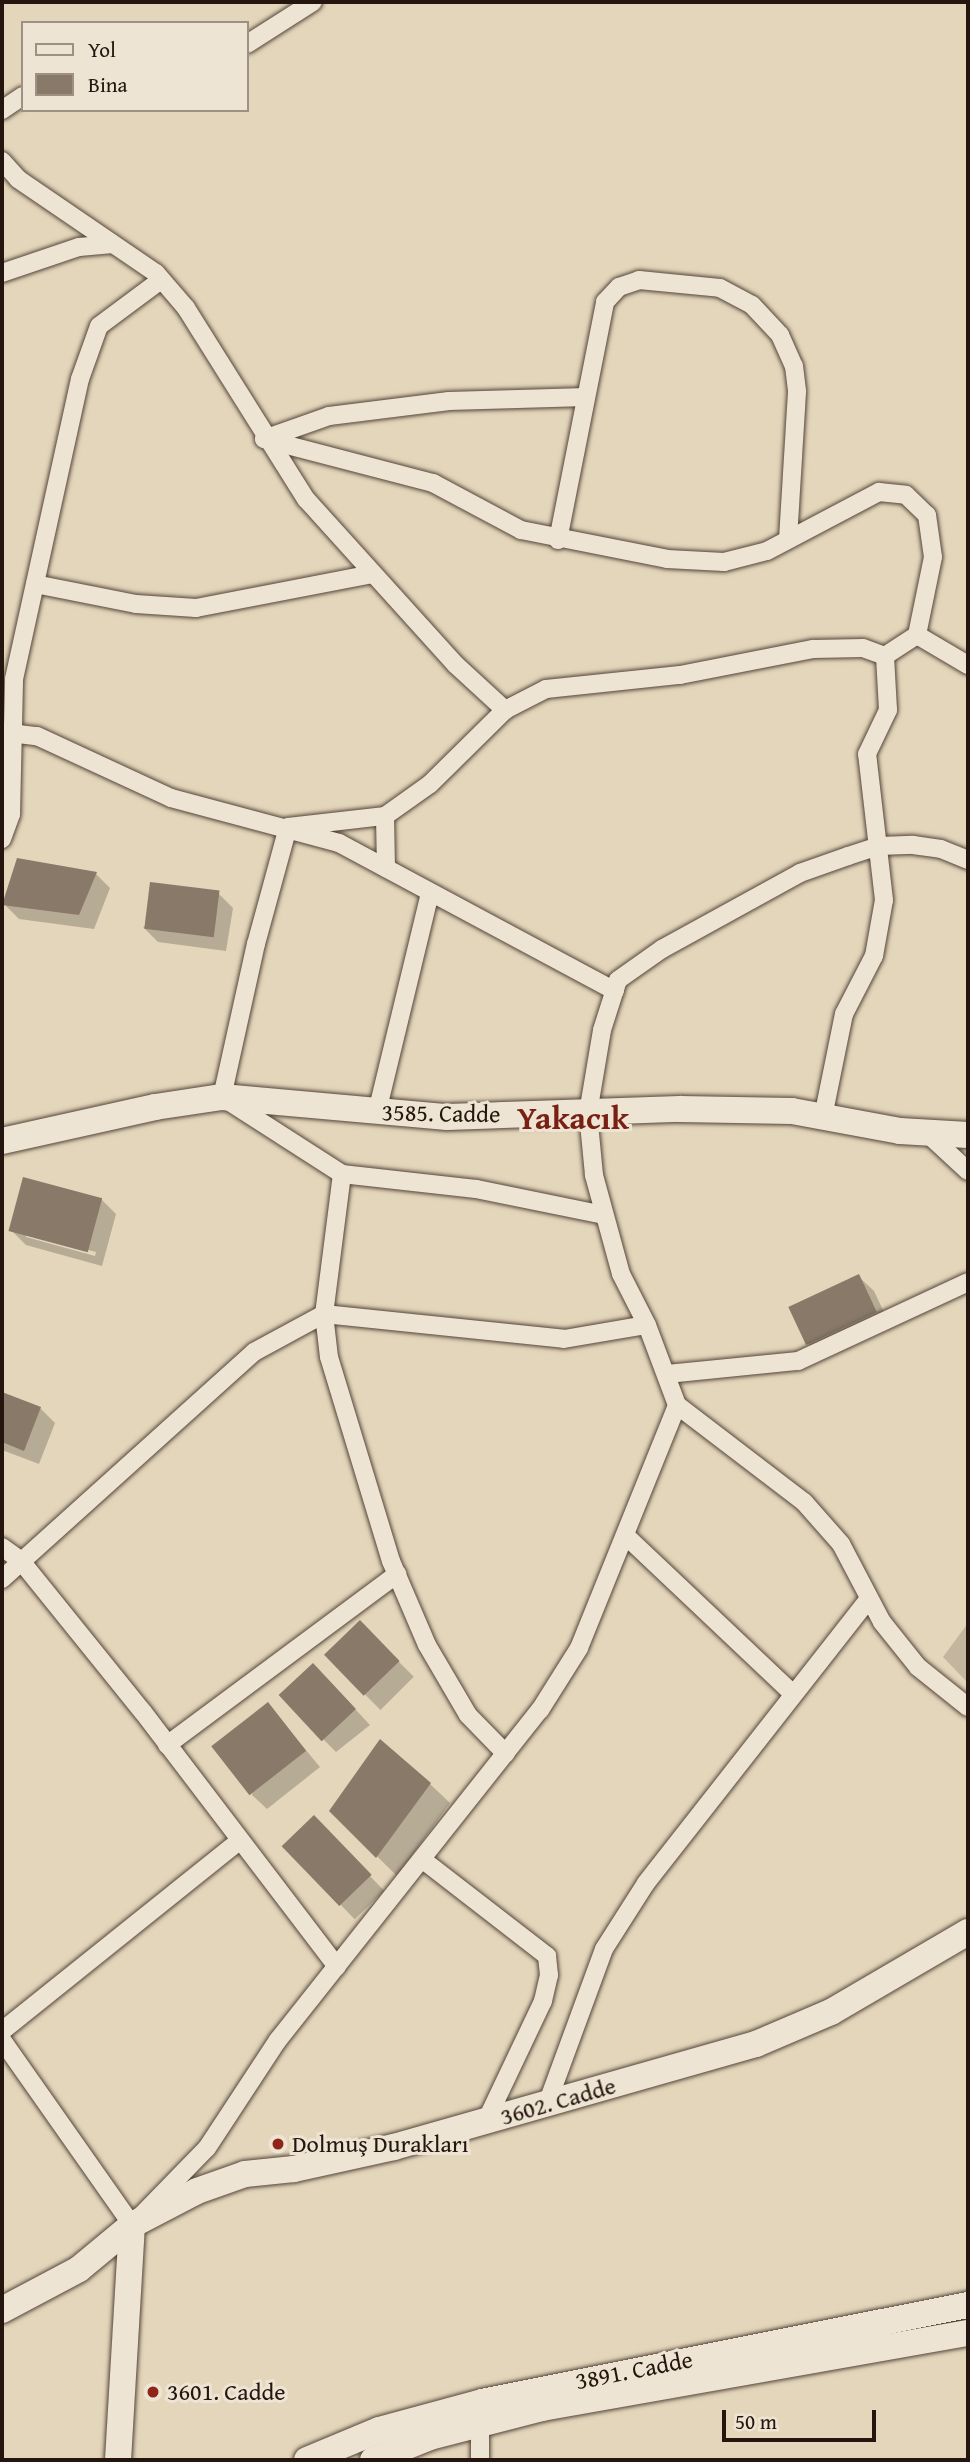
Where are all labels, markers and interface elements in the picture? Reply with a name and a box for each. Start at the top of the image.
legend [21,21,248,112]
text: Yol [88,34,116,65]
text: Bina [88,69,128,100]
street label: 3585. Cadde [381,1098,501,1128]
district label: Yakacık [517,1099,629,1137]
street label: 3602. Cadde [497,2071,619,2131]
place label: Dolmuş Durakları [292,2130,468,2158]
marker: Dolmuş Durakları [270,2136,286,2152]
street label: 3891. Cadde [573,2345,695,2395]
place label: 3601. Cadde [167,2378,286,2406]
marker: 3601. Cadde [145,2384,161,2400]
scale bar [725,2396,879,2440]
text: 50 m [735,2406,777,2437]

